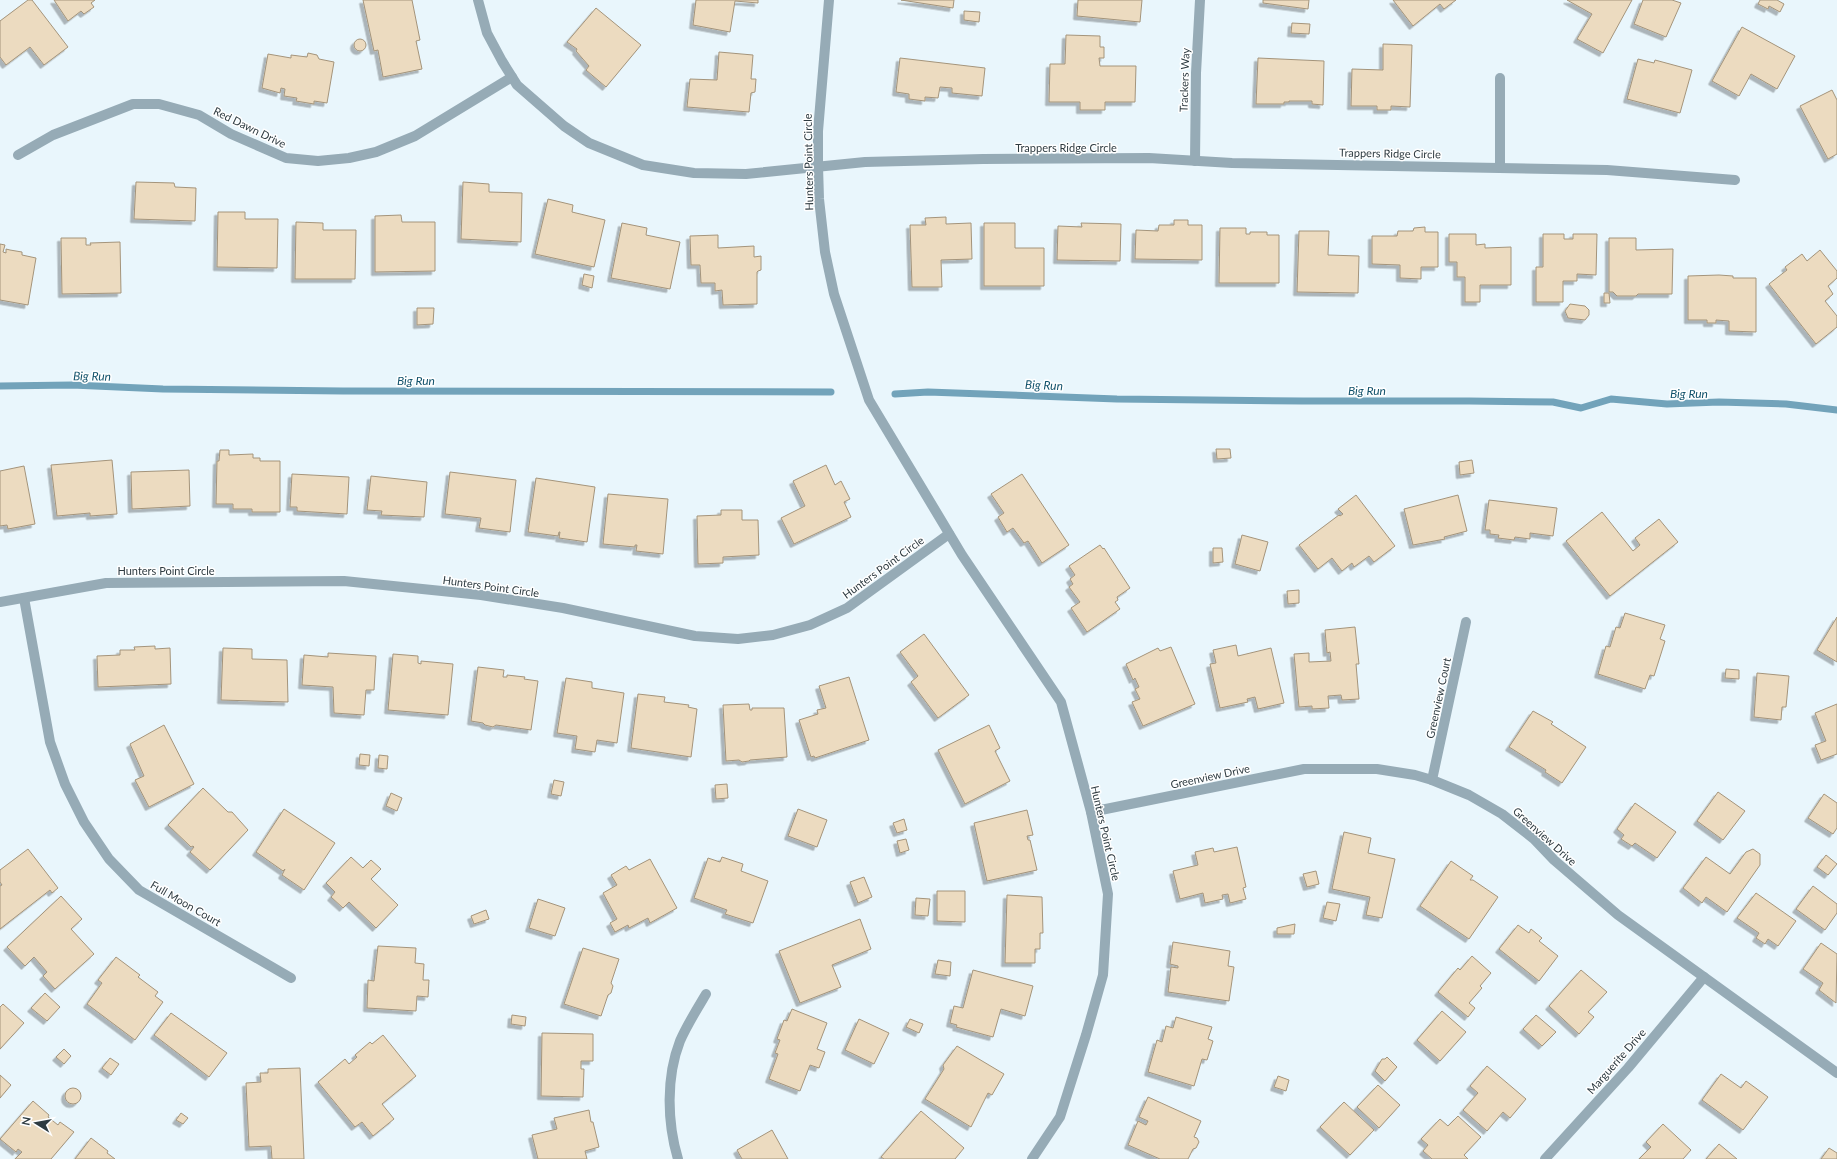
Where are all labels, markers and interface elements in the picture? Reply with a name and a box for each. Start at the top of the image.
street label: Trackers Way [1176,47,1192,112]
street label: Red Dawn Drive [212,104,288,150]
street label: Hunters Point Circle [801,113,815,211]
street label: Trappers Ridge Circle [1015,141,1117,154]
street label: Trappers Ridge Circle [1339,146,1441,160]
water label: Big Run [73,368,111,384]
water label: Big Run [397,373,435,388]
water label: Big Run [1025,377,1063,393]
water label: Big Run [1348,383,1386,398]
water label: Big Run [1670,386,1708,401]
street label: Hunters Point Circle [840,533,926,601]
street label: Hunters Point Circle [117,564,215,577]
street label: Hunters Point Circle [442,573,540,599]
street label: Greenview Court [1423,656,1453,740]
street label: Greenview Drive [1169,761,1251,791]
street label: Hunters Point Circle [1089,784,1123,882]
street label: Greenview Drive [1511,804,1580,868]
street label: Full Moon Court [149,878,223,928]
street label: Marguerite Drive [1584,1025,1648,1096]
north arrow [16,1103,56,1143]
text: N [19,1116,33,1126]

